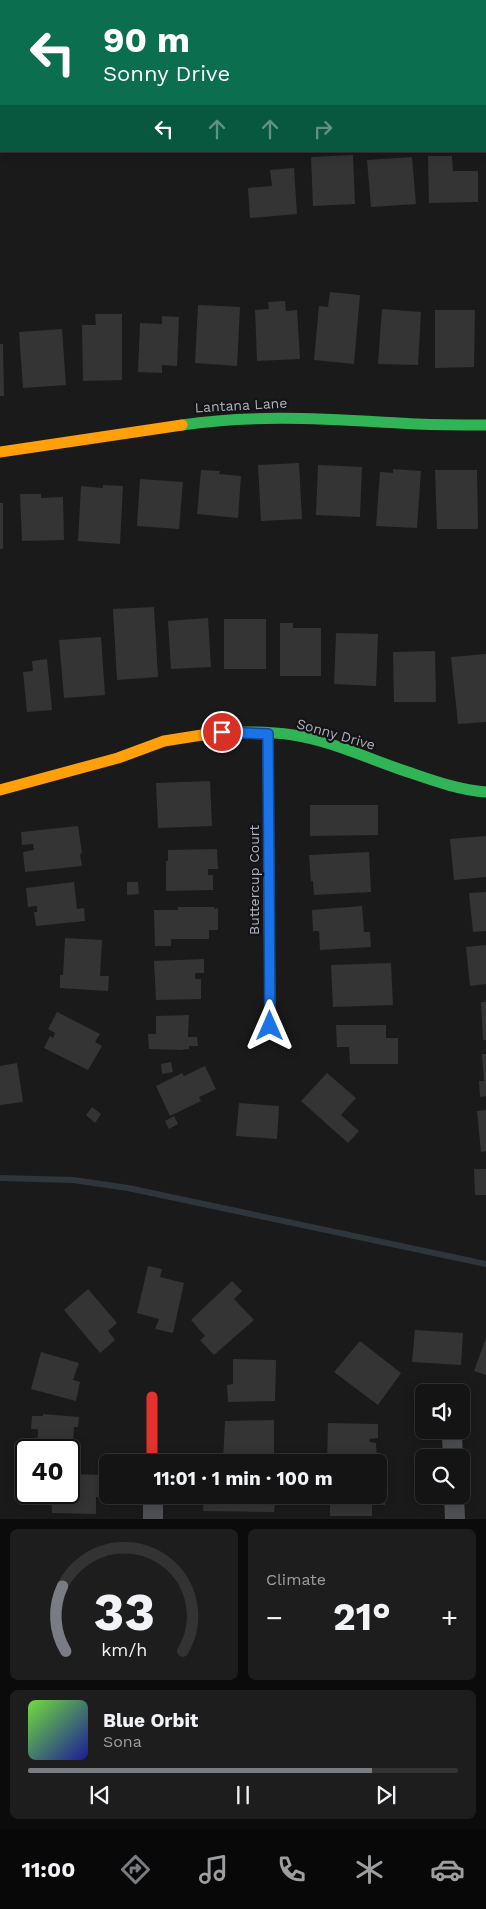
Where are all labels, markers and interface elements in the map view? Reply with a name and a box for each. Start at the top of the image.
text: 90 m [103,19,190,61]
icon: left [20,20,85,85]
text: Sonny Drive [103,61,230,86]
icon: left [150,115,178,143]
icon: ahead [203,115,231,143]
icon: ahead [256,115,284,143]
icon: right [309,115,337,143]
street label: Lantana Lane [194,395,288,415]
pin [201,711,243,753]
street label: Sonny Drive [295,715,377,753]
icon: arrive [208,718,236,746]
street label: Buttercup Court [246,825,262,935]
position arrow [243,999,295,1051]
map controls [415,1384,470,1504]
button: sound [415,1384,470,1439]
speed limit sign: 40 [15,1439,80,1504]
button: search [415,1449,470,1504]
text: 11:01 · 1 min · 100 m [153,1467,333,1490]
text: Climate [266,1570,326,1589]
text: 33 [93,1582,155,1643]
text: 21° [333,1595,391,1639]
text: − [266,1601,283,1634]
text: + [441,1601,458,1634]
text: km/h [101,1639,147,1660]
text: Blue Orbit [103,1709,198,1732]
text: Sona [103,1732,142,1751]
icon: previous [86,1781,114,1809]
icon: pause [229,1781,257,1809]
icon: next [372,1781,400,1809]
icon: directions [118,1852,153,1887]
icon: music [196,1852,231,1887]
icon: phone [274,1852,309,1887]
icon: climate [352,1852,387,1887]
icon: car [430,1852,465,1887]
text: 11:00 [21,1857,75,1882]

